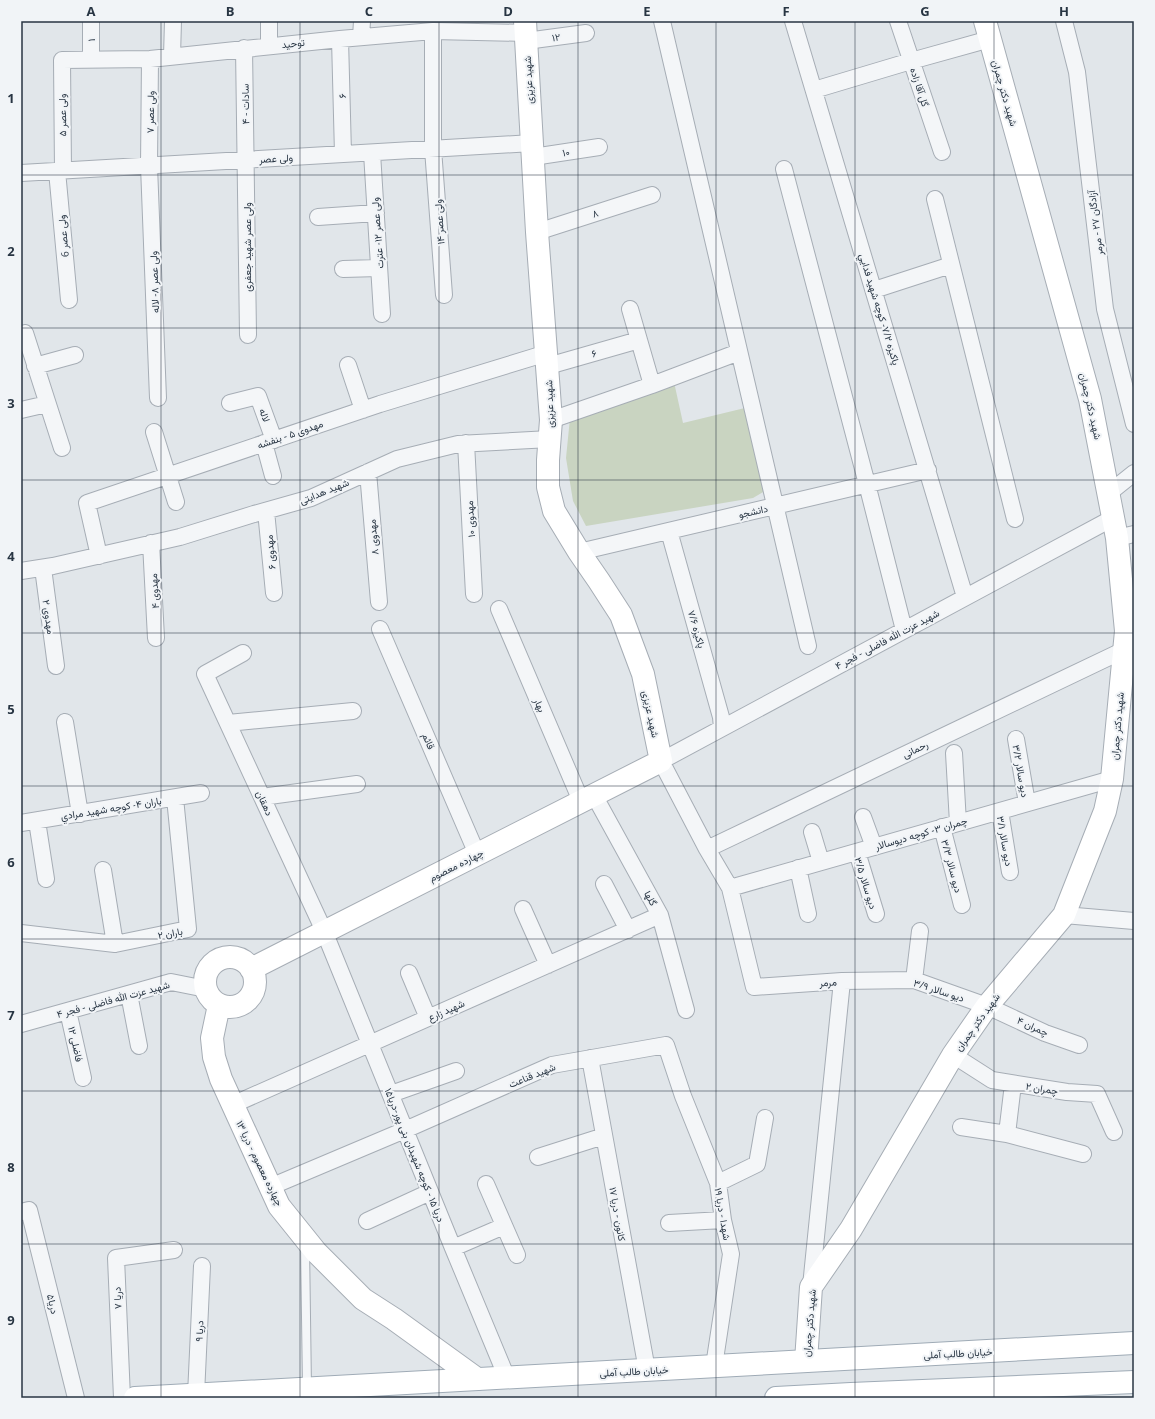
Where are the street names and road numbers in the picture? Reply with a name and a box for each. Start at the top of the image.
street label: ۱۲ [551,30,561,44]
street label: توحید [281,35,305,51]
street label: ۱ [84,38,98,41]
street label: شهید عزیزی [520,56,536,104]
street label: شهید دکتر چمران [988,58,1021,128]
street label: گل آقا زاده [907,65,933,109]
street label: ۴ - سادات [238,84,252,124]
street label: ولی عصر ۷ [143,91,157,133]
street label: ۶ [335,93,349,99]
street label: ولی عصر ۵ [55,94,69,136]
street label: ۱۰ [561,145,571,159]
street label: ولی عصر [258,150,293,166]
street label: آزادگان ۲۷ - مرمر [1084,189,1106,257]
street label: ولی عصر ۱۲- عترت [368,197,386,269]
street label: ولی عصر ۱۴ [430,199,448,245]
street label: ولی عصر شهید جعفری [240,202,254,292]
street label: ۸ [590,205,600,221]
street label: ولی عصر 6 [54,214,72,258]
street label: ولی عصر ۸- لاله [146,251,162,313]
street label: پاکیزه ۷/۲- كوچه شهيد فدايي [854,251,904,367]
street label: ۶ [590,346,598,360]
street label: شهید دکتر چمران [1076,371,1106,441]
street label: شهید عزیزی [541,380,557,428]
street label: لاله [256,406,274,424]
street label: مهدوی ۵ - بنفشه [255,416,325,452]
street label: شهید هدایتی [297,475,351,507]
street label: مهدوی ۱۰ [462,500,478,538]
street label: دانشجو [737,501,769,521]
street label: مهدوی ۸ [364,519,382,555]
street label: مهدوی ۶ [262,534,278,570]
street label: مهدوی ۴ [146,573,162,609]
street label: مهدوی ۲ [40,599,58,635]
street label: شهید عزت الله فاضلی - فجر ۴ [832,605,942,673]
street label: پاکیزه ۷/۶ [684,608,709,650]
street label: شهید عزیزی [639,689,663,739]
street label: شهید دکتر چمران [1107,691,1128,761]
street label: بهار [530,695,549,714]
street label: قائم [419,731,439,752]
street label: رحمانی [900,737,930,761]
street label: دیو سالار ۳/۲ [1009,744,1033,799]
street label: دهقان [253,788,277,818]
street label: باران ۴- كوچه شهيد مرادي [60,793,163,825]
street label: چمران ۳- كوچه ديوسالار [872,813,969,854]
street label: دیو سالار ۳/۱ [994,815,1016,867]
street label: دیو سالار ۳/۳ [938,838,966,894]
street label: چهارده معصوم [427,845,486,886]
street label: دیو سالار ۳/۵ [851,855,881,911]
street label: گلها [641,888,661,909]
street label: باران ۲ [156,924,184,942]
street label: مرمر [818,975,837,990]
street label: دیو سالار ۳/۹ [912,975,966,1005]
street label: شهید عزت الله فاضلی - فجر ۴ [55,977,171,1021]
street label: شهید دکتر چمران [951,990,1004,1054]
street label: شهید زارع [425,996,467,1024]
street label: چمران ۴ [1015,1013,1051,1040]
street label: فاضلی ۱۲ [65,1025,87,1063]
street label: شهید قناعت [506,1059,558,1091]
street label: چمران ۲ [1025,1079,1059,1098]
street label: دریا ۱۵ - كوچه شهيدان بنی پور-دريا۱۵ [381,1086,448,1225]
street label: چهارده معصوم - دریا ۱۳ [232,1118,287,1209]
street label: کانون - دریا ۱۷ [606,1186,630,1243]
street label: شهدا - دریا ۱۹ [711,1187,735,1242]
street label: دریا ۷ [110,1286,124,1309]
street label: شهید دکتر چمران [799,1288,820,1358]
street label: دریا۵ [44,1293,62,1316]
street label: دریا ۹ [192,1320,206,1342]
street label: خیابان طالب آملی [923,1344,993,1362]
street label: خیابان طالب آملی [599,1362,669,1380]

